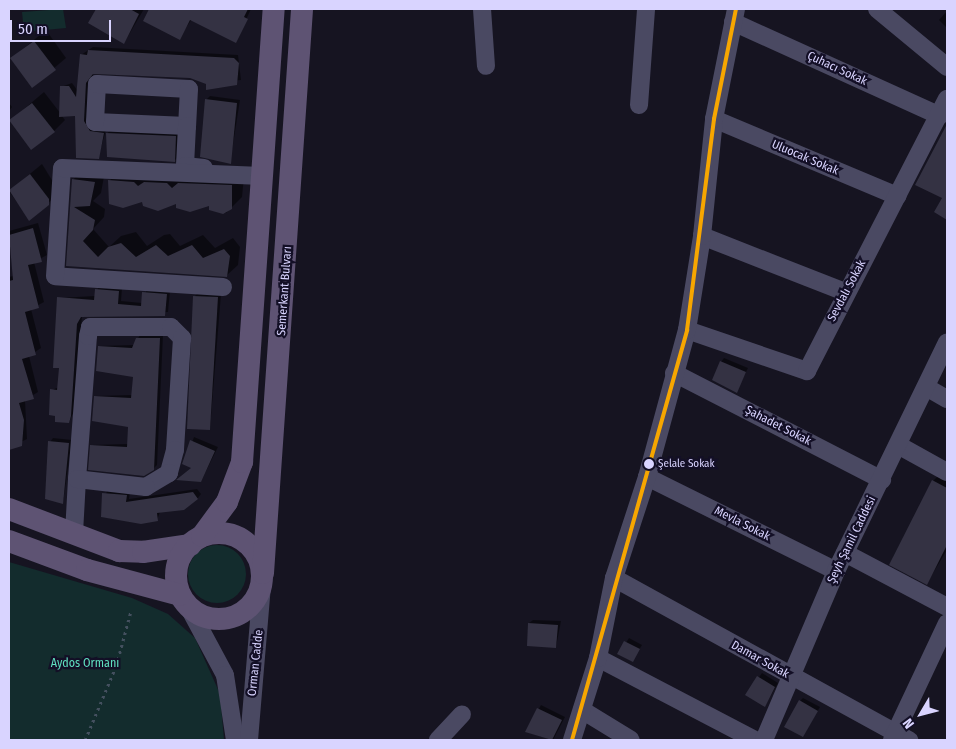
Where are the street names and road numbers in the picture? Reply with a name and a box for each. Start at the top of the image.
street label: Çuhacı Sokak [805,49,869,89]
street label: Uluocak Sokak [769,137,841,179]
street label: Semerkant Bulvarı [275,246,295,336]
street label: Sevdalı Sokak [825,258,869,324]
street label: Şahadet Sokak [743,403,813,449]
street label: Şeyh Şamil Caddesi [825,494,879,586]
street label: Mevla Sokak [712,504,772,544]
street label: Orman Cadde [245,629,267,697]
street label: Damar Sokak [729,638,791,682]

